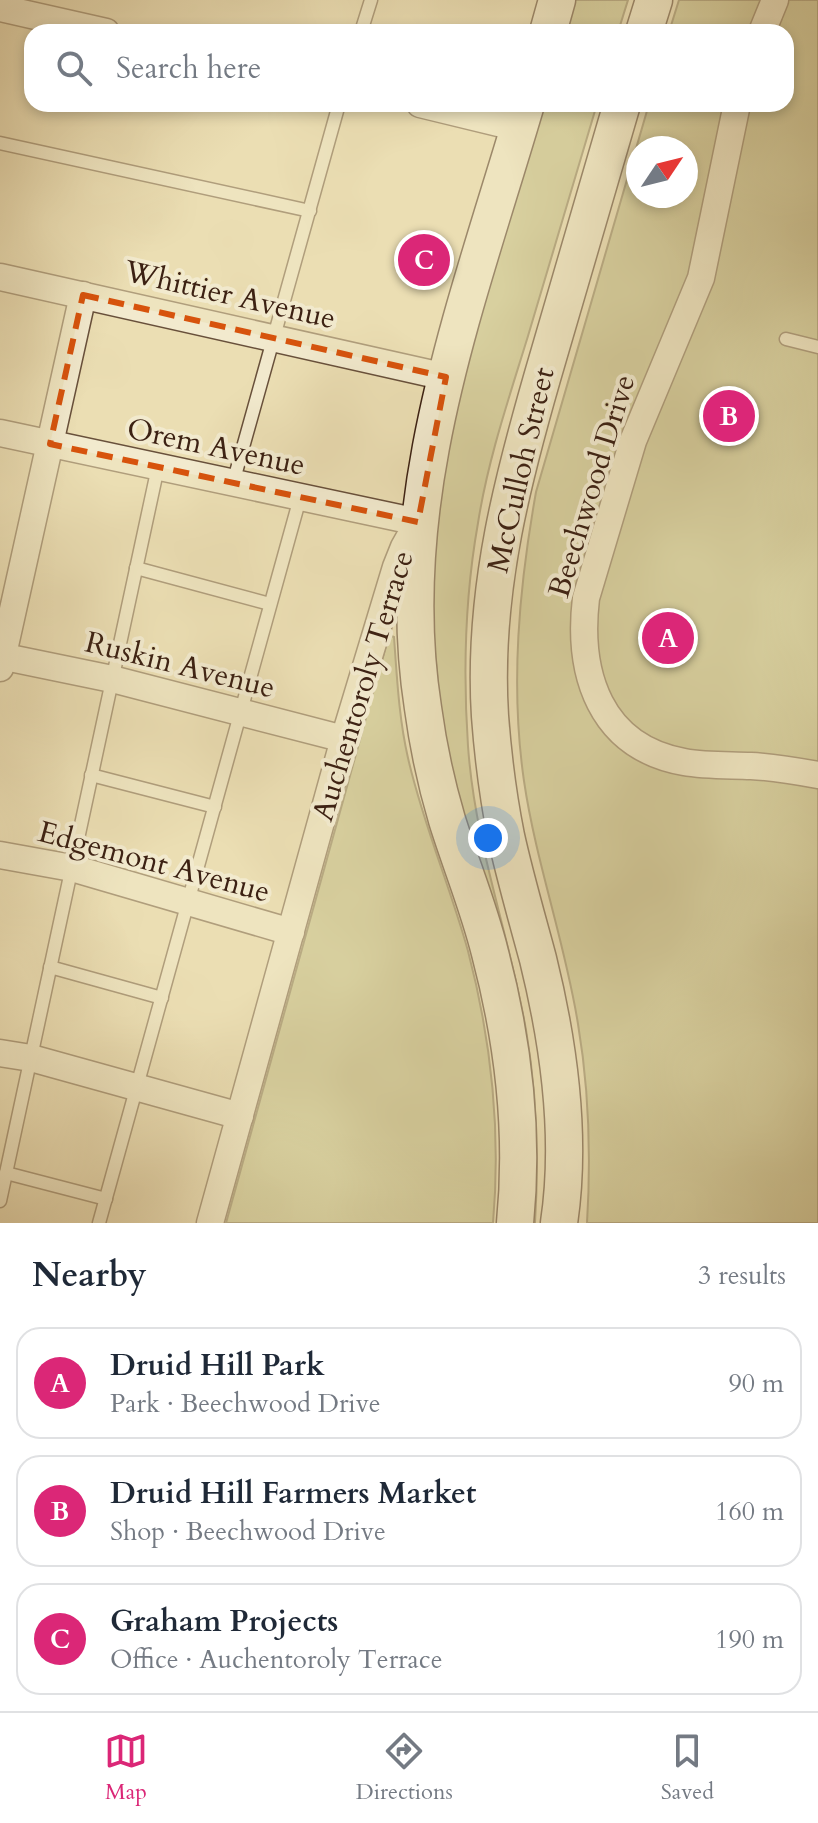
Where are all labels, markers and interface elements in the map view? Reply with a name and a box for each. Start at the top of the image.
search box [24,24,794,112]
icon: search [52,46,96,90]
text: Search here [116,48,261,89]
north arrow [626,136,698,208]
pin: C [398,230,450,290]
street label: Whittier Avenue [120,251,340,339]
street label: McCulloh Street [477,363,565,577]
street label: Beechwood Drive [539,370,645,602]
pin: B [703,386,755,446]
street label: Orem Avenue [123,408,309,486]
street label: Auchentoroly Terrace [302,546,424,826]
pin: A [642,608,694,668]
street label: Ruskin Avenue [81,622,279,708]
street label: Edgemont Avenue [34,811,274,913]
your location [468,818,508,858]
text: Nearby [32,1252,147,1298]
text: 3 results [698,1258,786,1293]
text: Druid Hill Park [110,1345,325,1386]
text: A [50,1366,70,1401]
text: 90 m [728,1366,784,1401]
text: Park · Beechwood Drive [110,1386,381,1421]
text: Druid Hill Farmers Market [110,1473,476,1514]
text: B [51,1494,69,1529]
text: 160 m [715,1494,784,1529]
text: Shop · Beechwood Drive [110,1514,386,1549]
text: Graham Projects [110,1601,338,1642]
text: C [50,1622,70,1657]
text: 190 m [715,1622,784,1657]
text: Office · Auchentoroly Terrace [110,1642,443,1677]
tab: Map [104,1729,148,1807]
tab: Directions [356,1729,453,1807]
tab: Saved [661,1729,714,1807]

